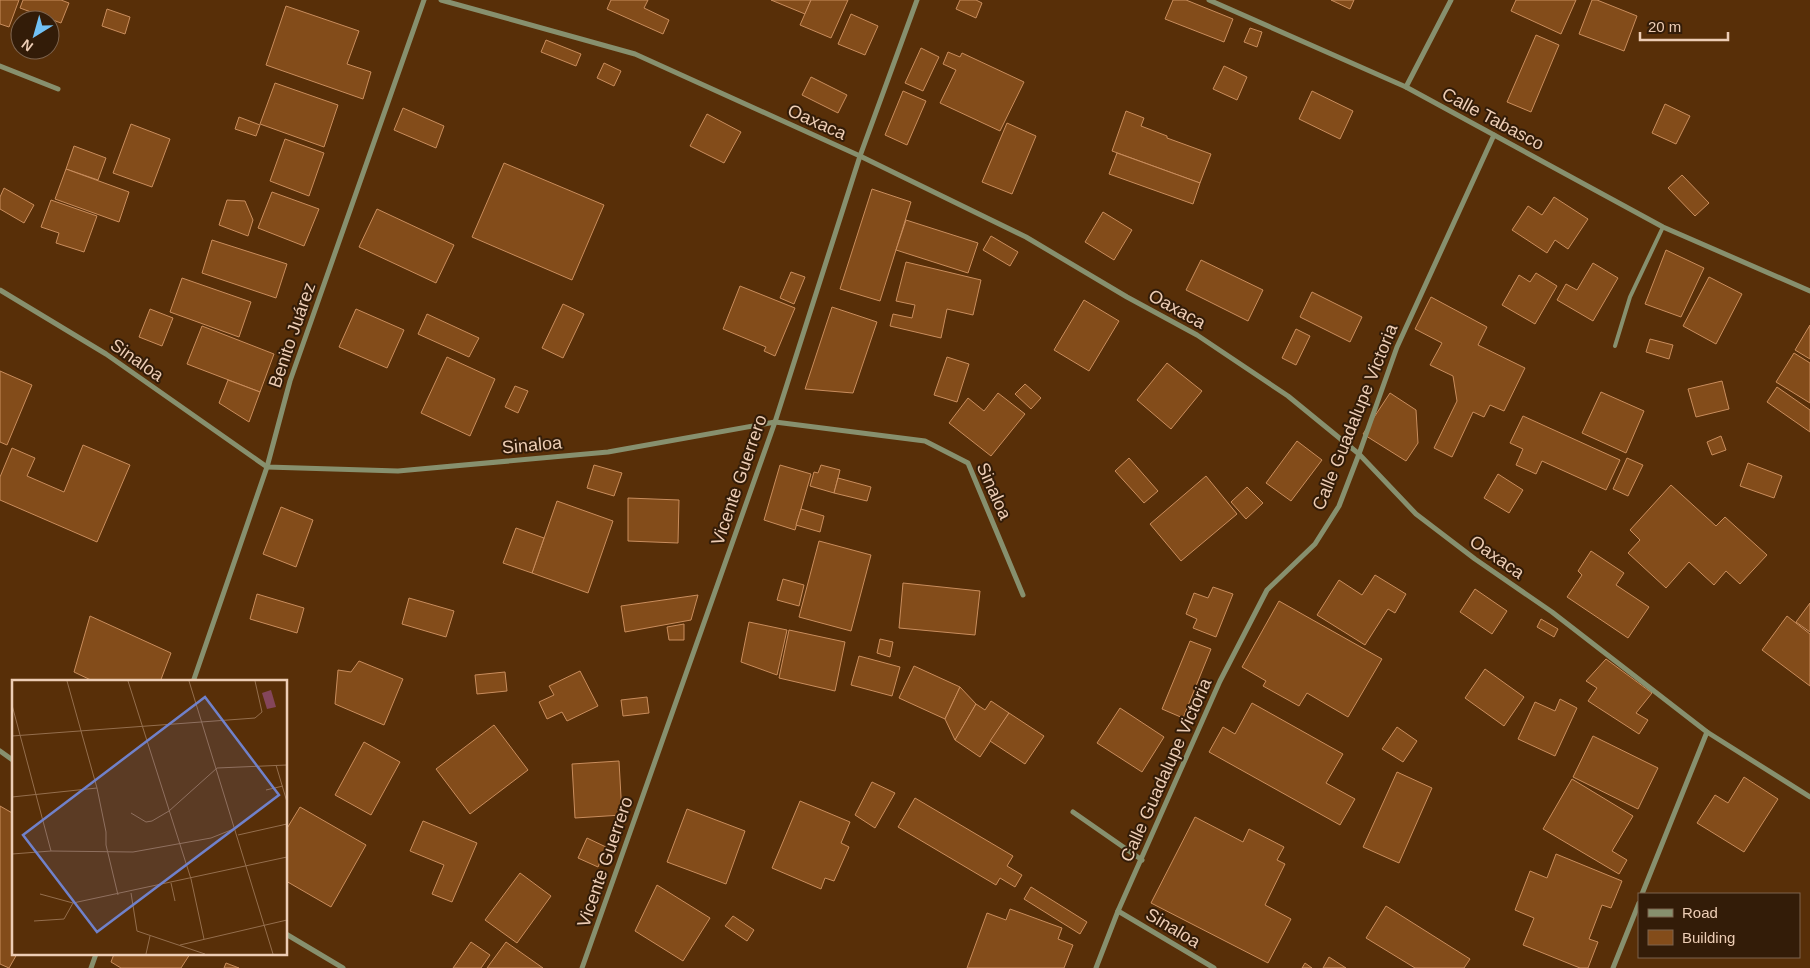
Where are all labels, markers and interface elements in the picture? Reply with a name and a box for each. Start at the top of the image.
north arrow [10,10,60,60]
scale bar [1640,10,1728,42]
text: 20 m [1648,18,1681,35]
text: N [18,36,36,55]
street label: Calle Tabasco [1439,84,1547,154]
street label: Oaxaca [785,100,850,144]
street label: Benito Juárez [265,280,319,390]
street label: Oaxaca [1145,285,1210,333]
street label: Calle Guadalupe Victoria [1308,320,1402,513]
street label: Sinaloa [107,335,168,386]
street label: Vicente Guerrero [707,412,771,548]
street label: Sinaloa [501,432,564,458]
street label: Sinaloa [973,460,1016,523]
street label: Oaxaca [1466,531,1529,584]
street label: Calle Guadalupe Victoria [1116,674,1216,865]
inset map [12,680,288,956]
street label: Vicente Guerrero [573,794,637,930]
legend [1638,893,1800,958]
street label: Sinaloa [1142,904,1205,953]
text: Road [1682,904,1718,921]
text: Building [1682,929,1735,946]

